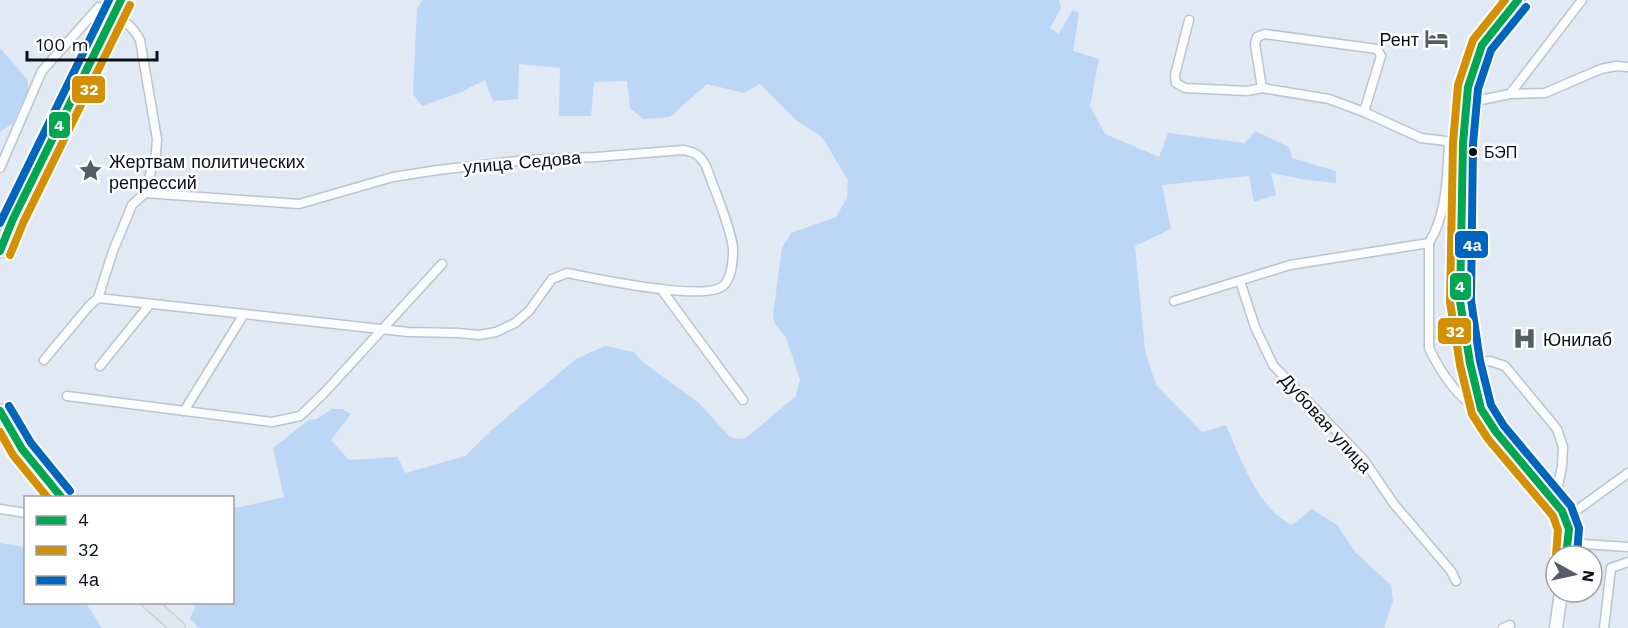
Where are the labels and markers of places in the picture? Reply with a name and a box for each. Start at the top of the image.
hotel icon: Рент [1424,26,1450,52]
place label: Рент [1380,29,1419,50]
place label: БЭП [1484,143,1517,162]
marker: БЭП [1467,146,1479,158]
place label: Жертвам политических репрессий [109,151,305,193]
place icon: Жертвам политических репрессий [78,158,104,184]
hospital icon: Юнилаб [1512,326,1538,352]
place label: Юнилаб [1543,329,1612,350]

